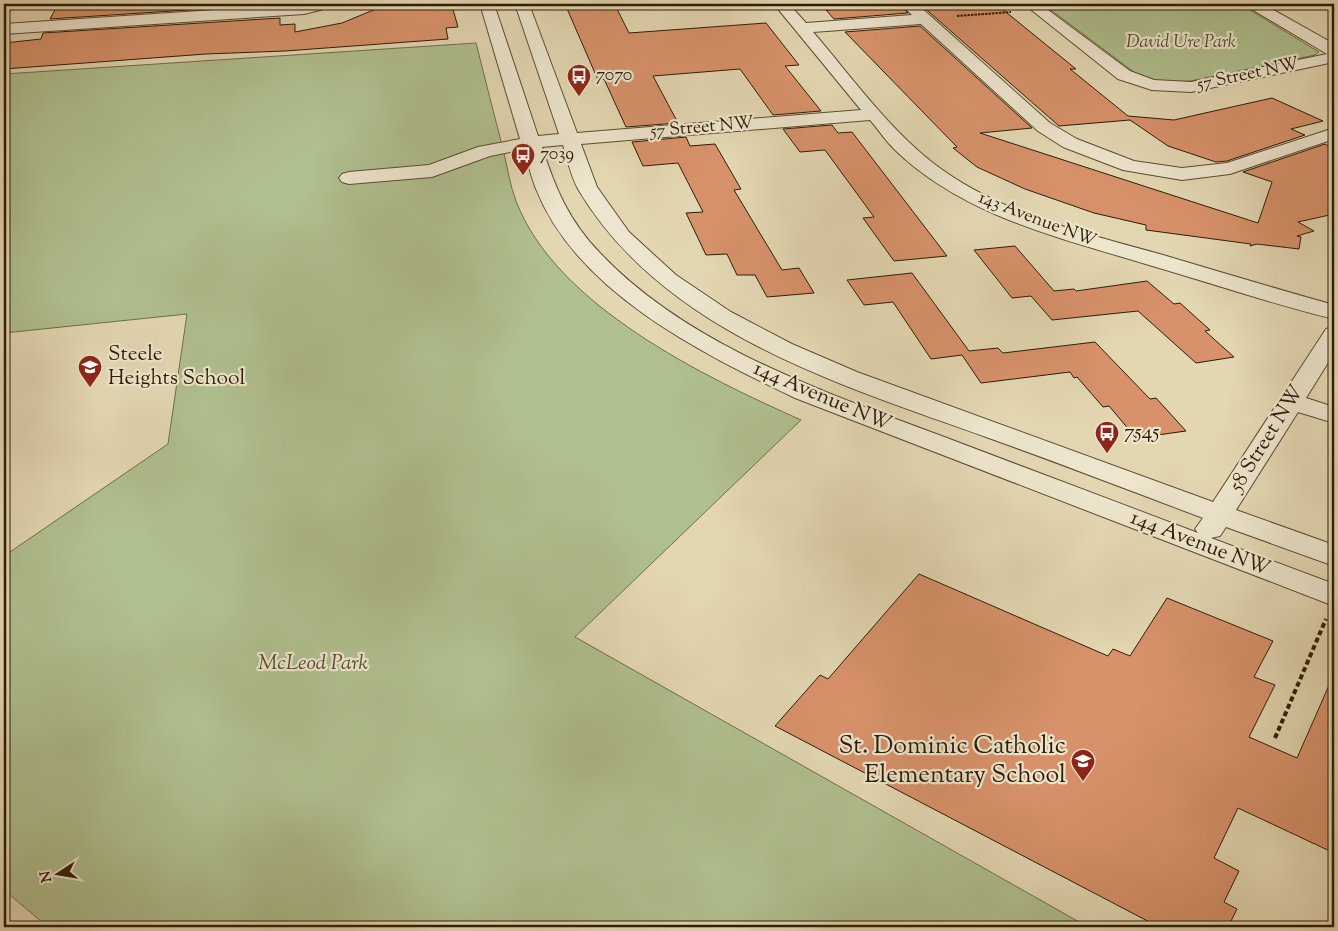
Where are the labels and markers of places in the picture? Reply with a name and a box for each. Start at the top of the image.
bus stop icon: 7070 [566,63,592,97]
place label: 7070 [596,63,632,89]
bus stop icon: 7039 [510,142,536,176]
place label: 7039 [540,142,574,168]
place label: Steele Heights School [108,340,245,394]
school or university icon: Steele Heights School [77,354,103,388]
place label: 7545 [1124,418,1159,448]
bus stop icon: 7545 [1094,420,1120,454]
place label: St. Dominic Catholic Elementary School [838,729,1066,794]
school or university icon: St. Dominic Catholic Elementary School [1070,748,1096,782]

